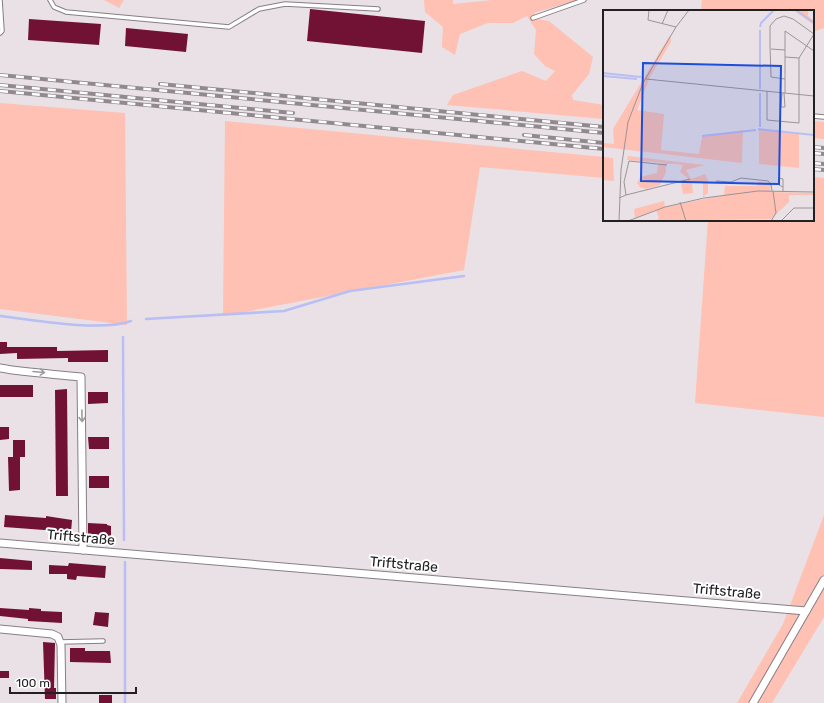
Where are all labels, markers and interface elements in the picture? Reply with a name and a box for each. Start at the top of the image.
inset map [603,10,814,221]
one-way arrow [32,369,45,376]
one-way arrow [78,409,86,422]
street label: Triftstraße [46,526,116,549]
street label: Triftstraße [369,553,439,576]
street label: Triftstraße [692,580,762,603]
scale bar [10,669,136,695]
text: 100 m [16,676,50,690]

